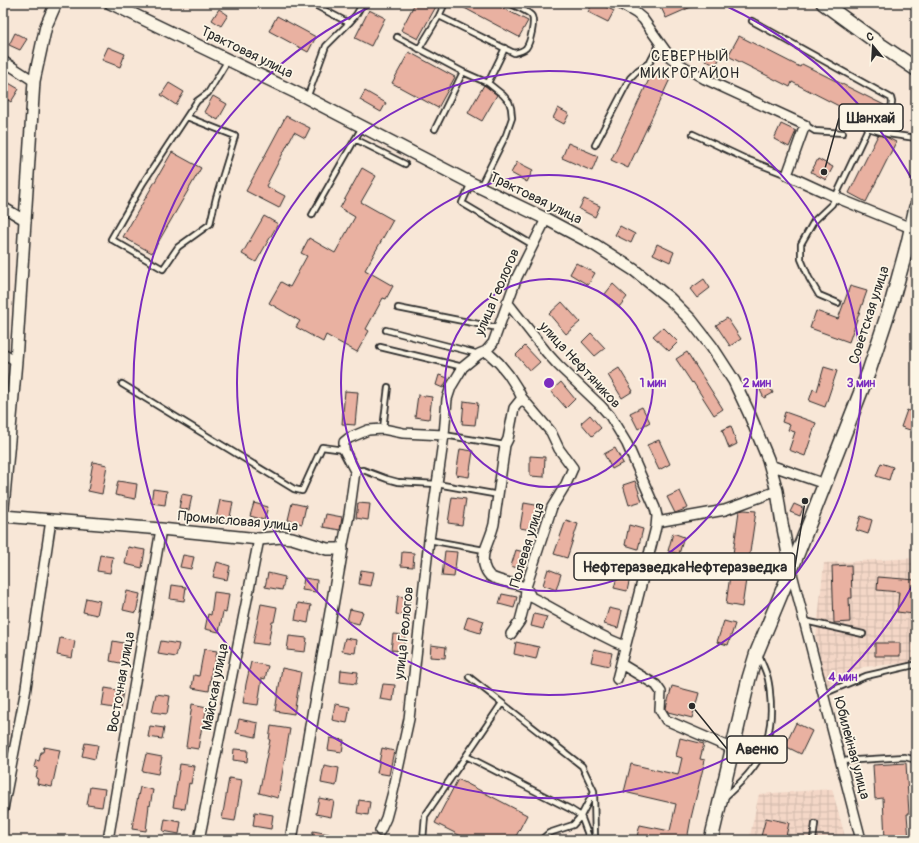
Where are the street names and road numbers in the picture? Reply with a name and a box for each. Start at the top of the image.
street label: Трактовая улица [198,22,296,82]
street label: Трактовая улица [487,168,585,228]
street label: улица Геологов [471,246,523,339]
street label: Советская улица [845,264,893,366]
street label: улица Нефтяников [535,318,624,412]
street label: Полевая улица [506,500,548,590]
street label: Промысловая улица [177,507,299,535]
street label: улица Геологов [391,586,417,681]
street label: Восточная улица [104,630,138,734]
street label: Майская улица [198,642,232,732]
street label: Юбилейная улица [830,695,874,801]

